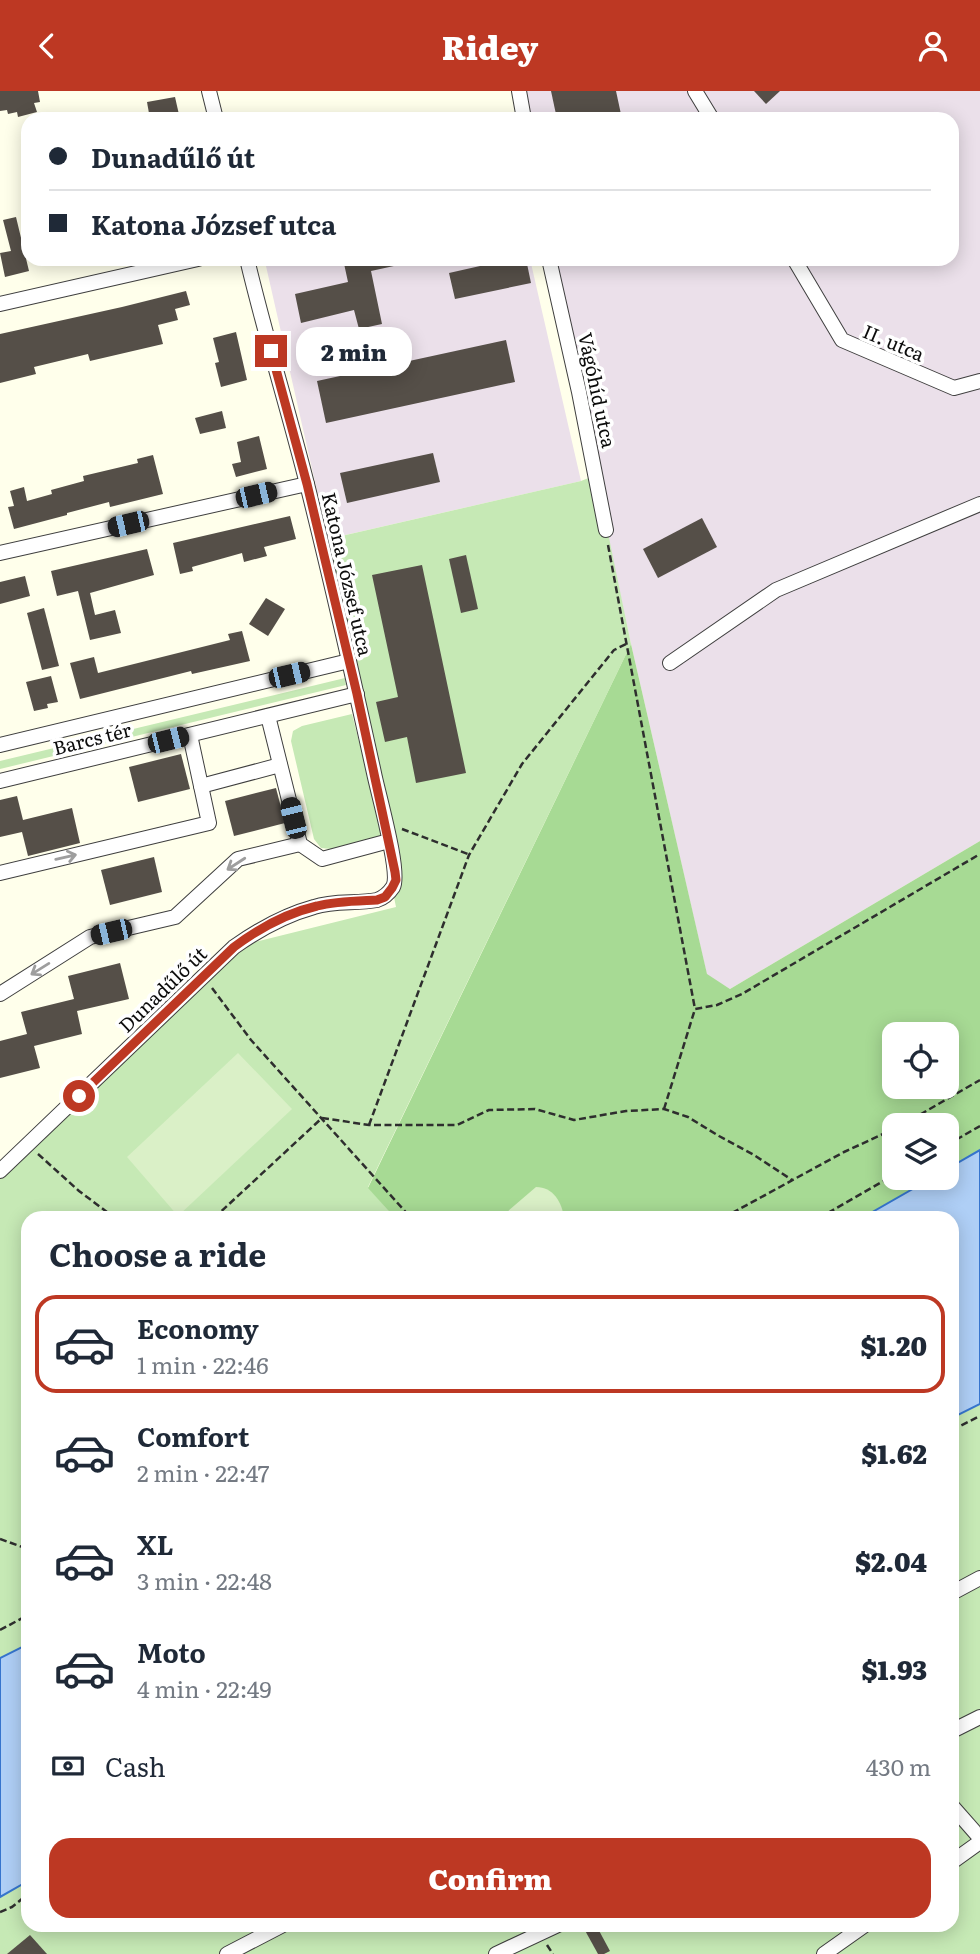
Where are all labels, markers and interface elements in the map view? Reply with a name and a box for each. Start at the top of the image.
text: Ridey [442,22,538,70]
icon: back [28,27,66,65]
icon: person [914,27,952,65]
text: Dunadűlő út [91,137,255,176]
text: Katona József utca [91,204,336,243]
street label: II. utca [859,317,930,368]
callout: 2 min [296,327,411,375]
street label: Vágóhíd utca [572,330,624,451]
text: 2 min [321,334,387,368]
route end [255,335,287,367]
car [234,480,279,510]
street label: Katona József utca [316,489,381,659]
car [106,509,151,539]
car [267,660,312,690]
street label: Barcs tér [50,715,134,761]
car [146,725,191,755]
car [278,795,309,841]
one-way arrow [54,850,77,863]
one-way arrow [227,856,246,871]
car [89,917,134,947]
street label: Dunadűlő út [112,939,213,1038]
one-way arrow [31,962,51,976]
map controls [882,1022,959,1190]
button: locate [882,1022,959,1099]
route start [63,1080,95,1112]
button: layers [882,1113,959,1190]
text: Choose a ride [49,1229,266,1277]
text: Economy [137,1308,259,1347]
icon: car [53,1313,116,1376]
text: $1.20 [861,1325,927,1364]
text: 1 min · 22:46 [137,1347,269,1381]
text: Comfort [137,1416,249,1455]
icon: car [53,1421,116,1484]
text: $1.62 [861,1433,927,1472]
text: 2 min · 22:47 [137,1455,269,1489]
text: XL [137,1524,174,1563]
icon: car [53,1529,116,1592]
text: $2.04 [855,1541,927,1580]
text: 3 min · 22:48 [137,1563,272,1597]
text: Moto [137,1632,206,1671]
icon: car [53,1637,116,1700]
text: $1.93 [862,1649,927,1688]
text: 4 min · 22:49 [137,1671,272,1705]
text: Cash [105,1746,166,1785]
icon: cash [49,1747,87,1785]
text: 430 m [866,1749,931,1783]
button: Confirm [49,1838,931,1918]

